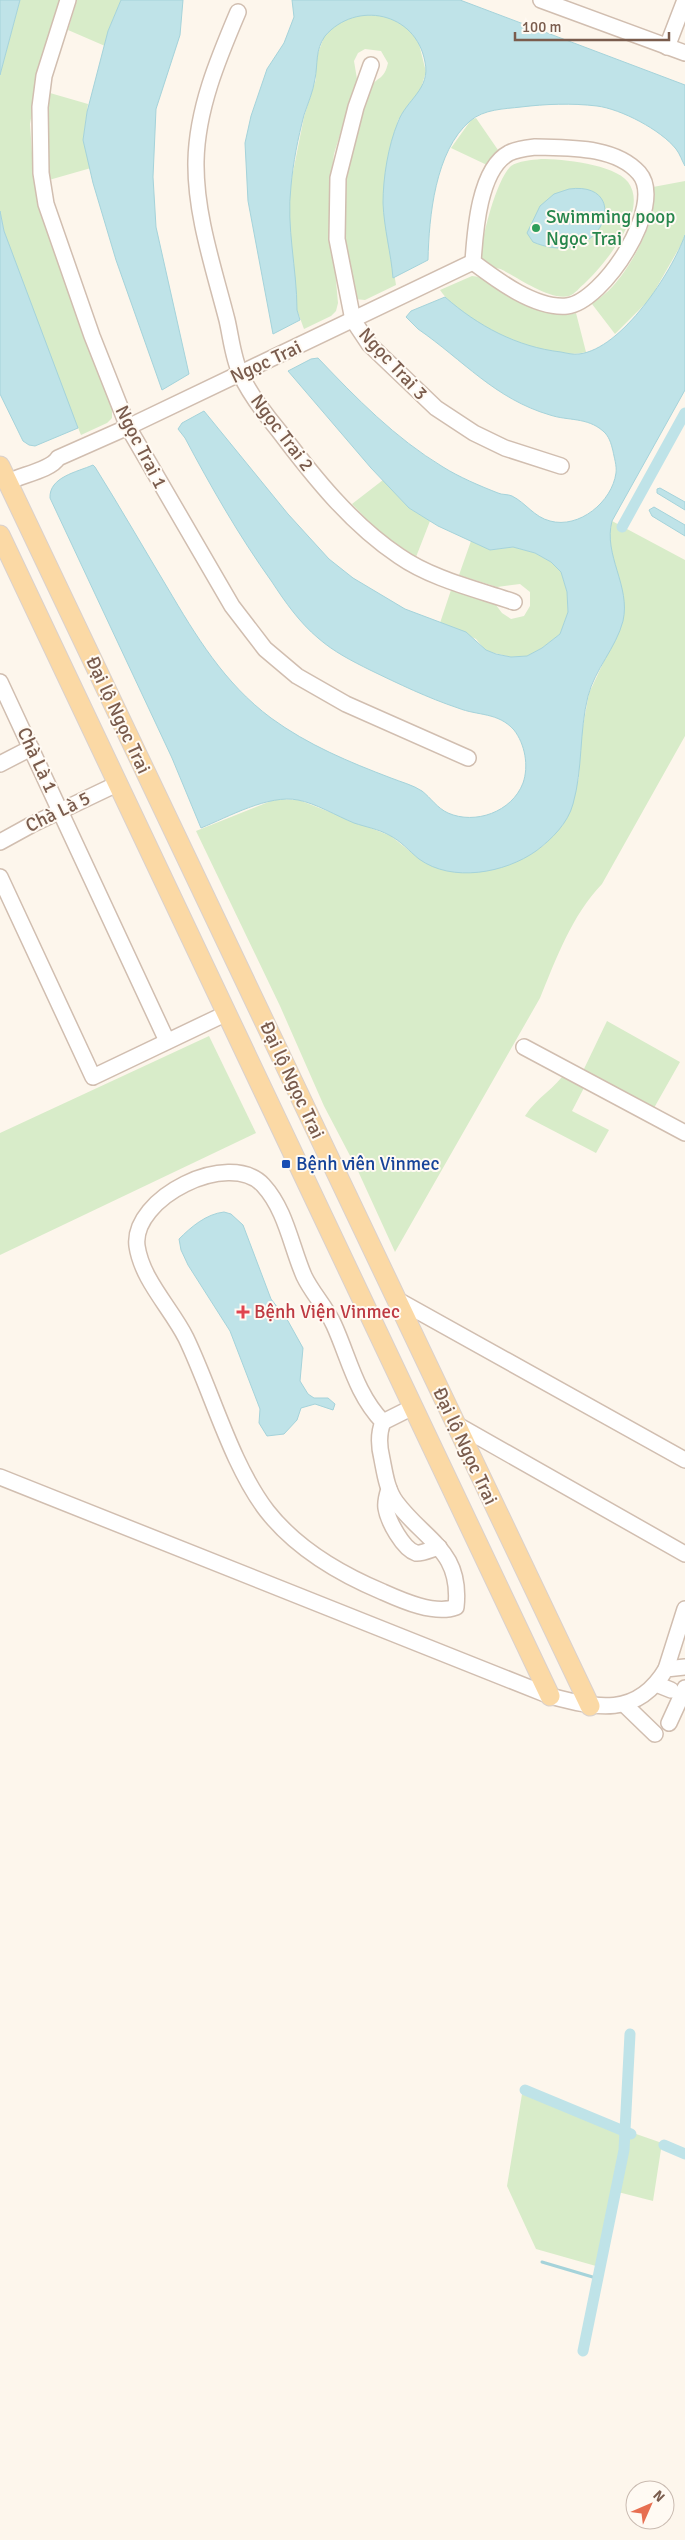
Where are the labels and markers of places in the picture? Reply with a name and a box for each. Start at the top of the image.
place label: Swimming poop Ngọc Trai [546,205,675,251]
marker: Swimming poop Ngọc Trai [530,222,542,234]
place label: Bệnh viên Vinmec [296,1152,440,1176]
marker: Bệnh viên Vinmec [280,1158,292,1170]
place label: Bệnh Viện Vinmec [254,1300,400,1324]
marker: Bệnh Viện Vinmec [236,1305,250,1319]

